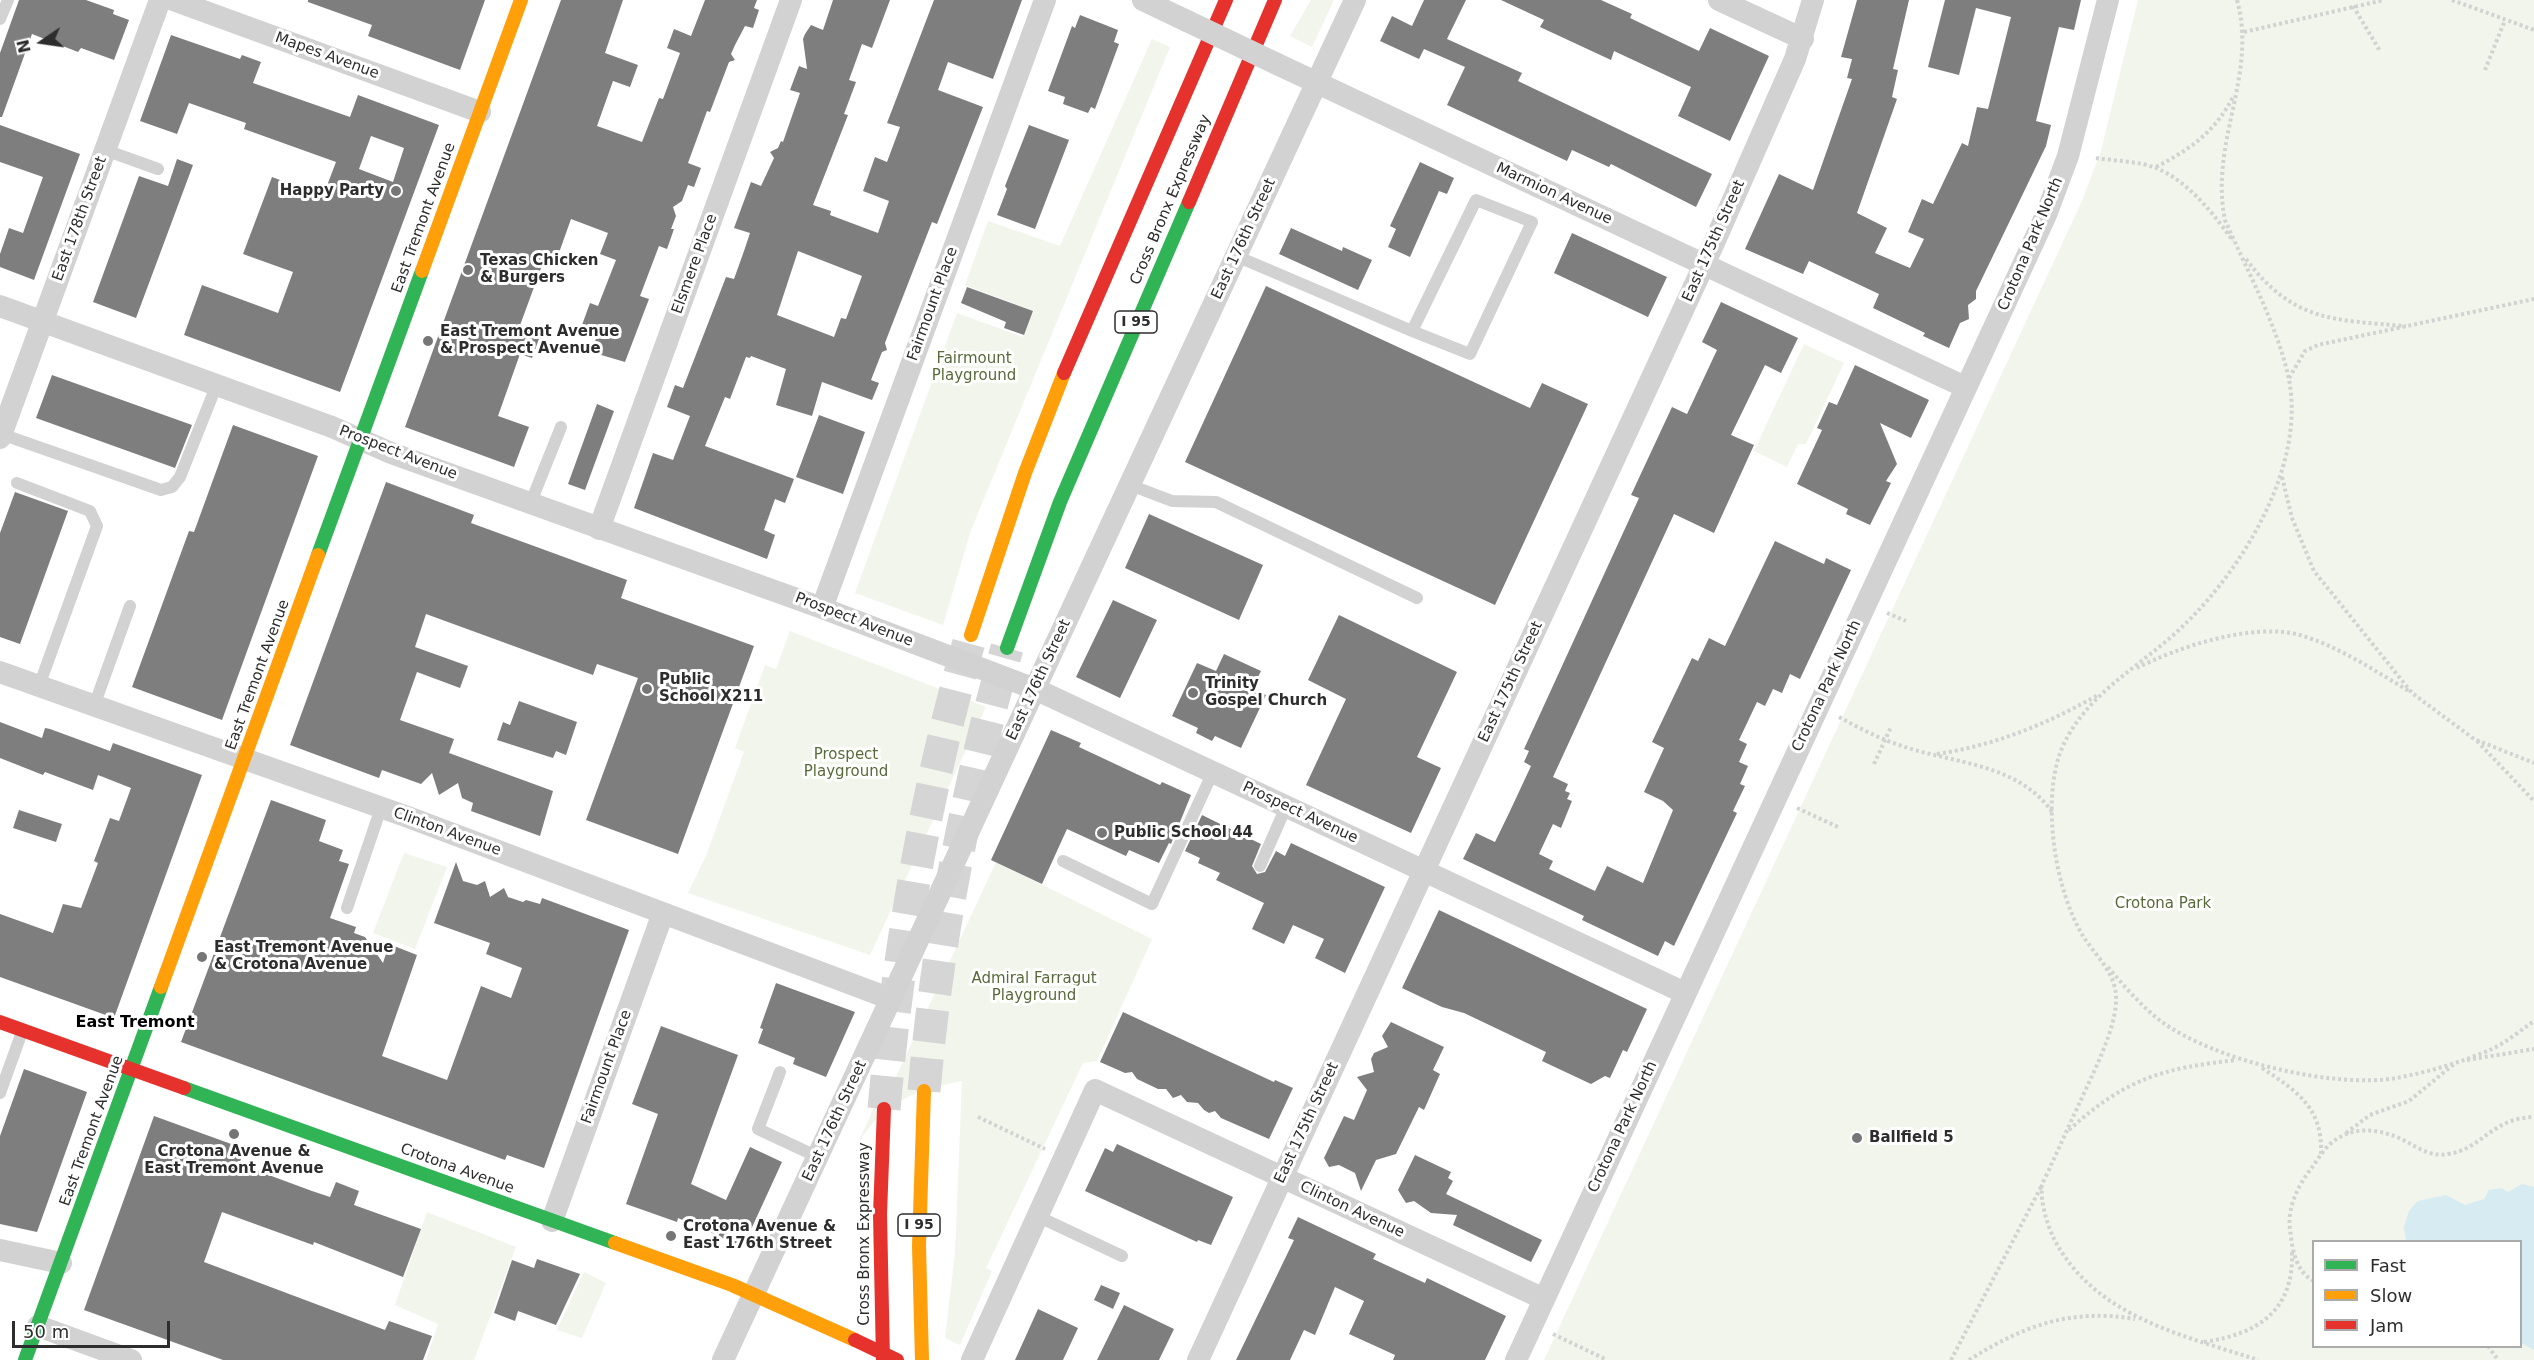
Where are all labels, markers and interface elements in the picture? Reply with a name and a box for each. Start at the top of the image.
north arrow [12,12,72,72]
street label: Mapes Avenue [273,29,381,83]
text: N [13,38,35,55]
street label: Cross Bronx Expressway [1127,112,1215,288]
street label: East Tremont Avenue [388,140,460,296]
street label: East 178th Street [49,154,111,284]
street label: Marmion Avenue [1493,159,1615,229]
street label: Crotona Park North [1995,175,2067,313]
street label: East 176th Street [1208,176,1280,302]
street label: East 175th Street [1679,177,1749,305]
place label: Happy Party [280,182,384,200]
marker: Happy Party [389,184,403,198]
street label: Elsmere Place [669,212,721,316]
street label: Fairmount Place [904,245,962,363]
place label: Texas Chicken & Burgers [480,252,599,287]
marker: Texas Chicken & Burgers [461,263,475,277]
road number: I 95 [1115,311,1157,333]
place label: East Tremont Avenue & Prospect Avenue [440,323,619,358]
marker: East Tremont Avenue & Prospect Avenue [421,334,435,348]
park label: Fairmount Playground [932,350,1016,385]
street label: Prospect Avenue [336,422,460,484]
street label: Prospect Avenue [792,589,916,651]
street label: East Tremont Avenue [222,597,294,753]
street label: East 176th Street [1003,617,1075,743]
street label: Crotona Park North [1789,617,1865,755]
street label: East 175th Street [1475,619,1547,745]
place label: Public School X211 [659,671,763,706]
place label: Trinity Gospel Church [1205,675,1327,710]
marker: Public School X211 [640,682,654,696]
marker: Trinity Gospel Church [1186,686,1200,700]
park label: Prospect Playground [804,746,888,781]
street label: Prospect Avenue [1240,778,1360,848]
street label: Clinton Avenue [391,804,503,860]
place label: Public School 44 [1114,824,1253,842]
marker: Public School 44 [1095,826,1109,840]
park label: Crotona Park [2115,895,2211,913]
place label: East Tremont Avenue & Crotona Avenue [214,939,393,974]
marker: East Tremont Avenue & Crotona Avenue [195,950,209,964]
park label: Admiral Farragut Playground [971,970,1097,1005]
street label: Fairmount Place [578,1008,636,1126]
district label: East Tremont [75,1013,195,1033]
street label: East Tremont Avenue [56,1053,128,1209]
street label: East 176th Street [799,1058,871,1184]
street label: Crotona Park North [1585,1058,1661,1196]
street label: East 175th Street [1271,1060,1343,1186]
marker: Crotona Avenue & East Tremont Avenue [227,1127,241,1141]
place label: Ballfield 5 [1869,1129,1954,1147]
marker: Ballfield 5 [1850,1131,1864,1145]
street label: Crotona Avenue [398,1140,516,1198]
street label: Cross Bronx Expressway [856,1142,874,1326]
place label: Crotona Avenue & East Tremont Avenue [144,1143,324,1178]
street label: Clinton Avenue [1297,1178,1407,1242]
road number: I 95 [898,1214,940,1236]
place label: Crotona Avenue & East 176th Street [683,1218,836,1253]
marker: Crotona Avenue & East 176th Street [664,1229,678,1243]
legend [2312,1240,2522,1348]
text: Fast [2370,1255,2406,1276]
text: Slow [2370,1285,2412,1306]
scale bar [15,1309,172,1347]
text: Jam [2370,1315,2404,1336]
text: 50 m [23,1321,69,1342]

